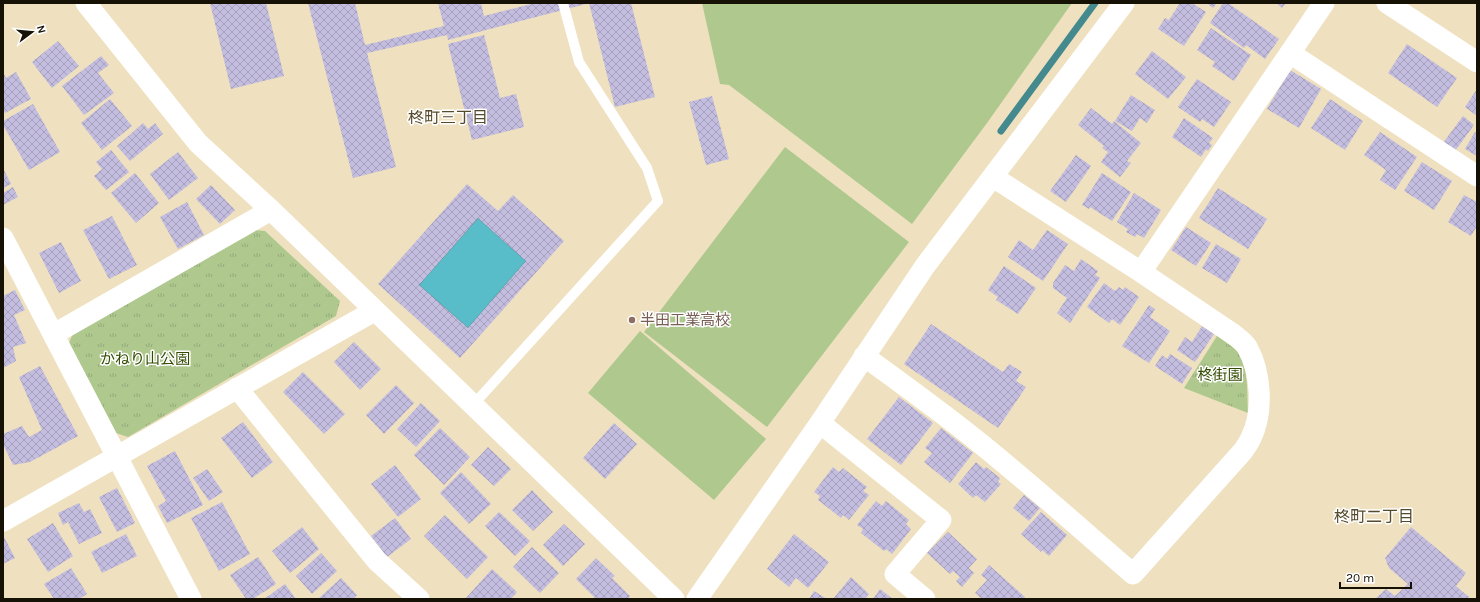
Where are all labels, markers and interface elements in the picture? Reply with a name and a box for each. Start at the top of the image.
north arrow [12,12,52,52]
text: N [34,24,48,35]
district label: 柊町三丁目 [408,108,488,127]
place label: 半田工業高校 [640,311,730,329]
marker: 半田工業高校 [627,315,637,325]
park label: かねり山公園 [100,350,190,368]
park label: 柊街園 [1197,366,1243,384]
district label: 柊町二丁目 [1334,507,1414,526]
scale bar [1340,564,1411,590]
text: 20 m [1346,571,1374,585]

